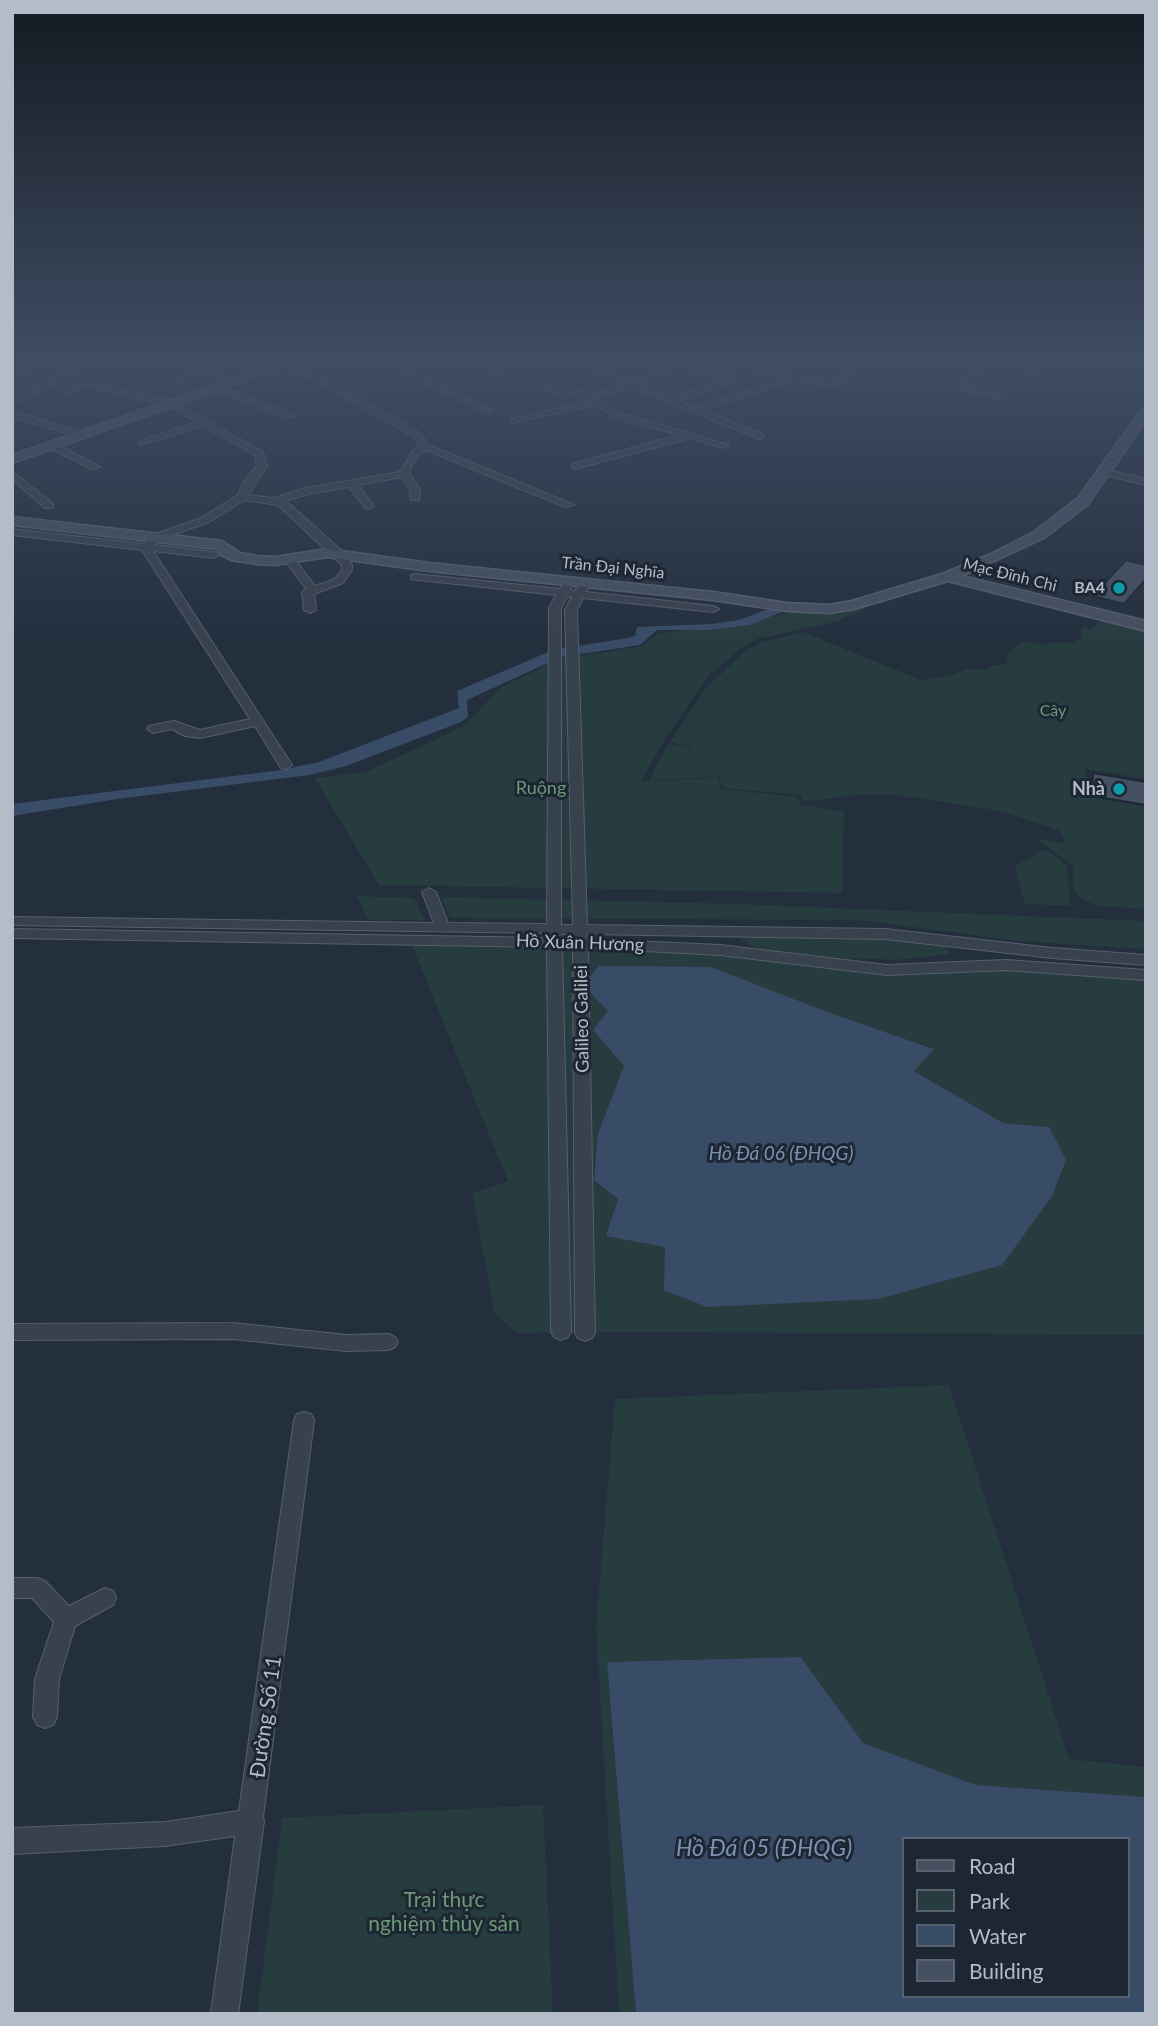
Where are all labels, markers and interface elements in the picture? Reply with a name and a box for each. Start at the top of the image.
street label: Trần Đại Nghĩa [561,553,665,583]
street label: Mạc Đĩnh Chi [961,554,1059,596]
place label: BA4 [1074,578,1105,598]
marker: BA4 [1111,580,1127,596]
park label: Cây [1040,701,1066,721]
park label: Ruộng [516,777,566,799]
place label: Nhà [1072,778,1105,800]
marker: Nhà [1111,781,1127,797]
street label: Hồ Xuân Hương [515,930,645,956]
street label: Galileo Galilei [570,965,594,1073]
water label: Hồ Đá 06 (ĐHQG) [709,1143,853,1165]
street label: Đường Số 11 [245,1654,287,1780]
water label: Hồ Đá 05 (ĐHQG) [676,1835,852,1863]
legend [902,1837,1130,1998]
text: Road [969,1853,1016,1878]
park label: Trại thực nghiệm thủy sản [368,1887,520,1937]
text: Park [969,1888,1010,1913]
text: Water [969,1923,1026,1948]
text: Building [969,1958,1044,1983]

